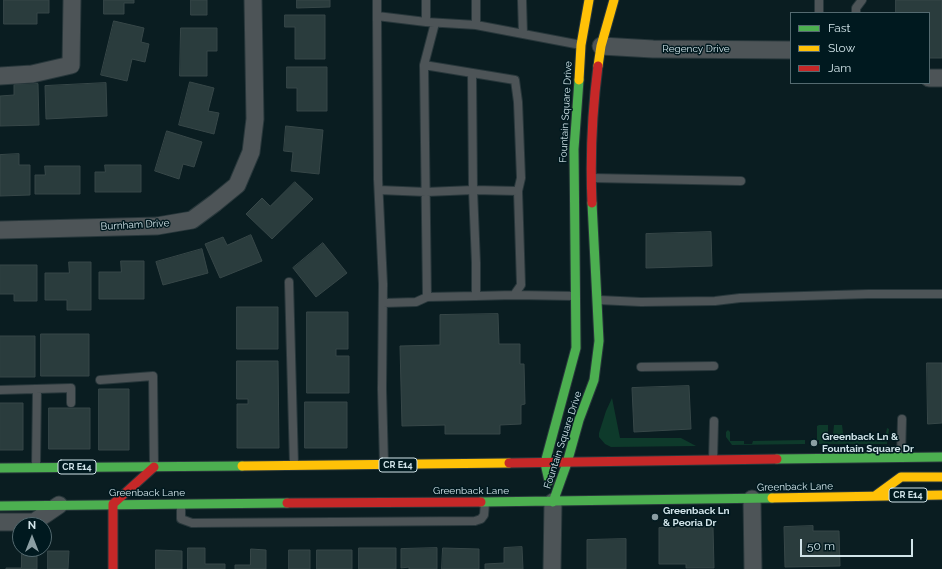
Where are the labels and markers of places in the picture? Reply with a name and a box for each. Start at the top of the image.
place label: Greenback Ln & Fountain Square Dr [822,431,914,454]
marker: Greenback Ln & Fountain Square Dr [809,438,819,448]
place label: Greenback Ln & Peoria Dr [663,505,730,528]
marker: Greenback Ln & Peoria Dr [650,512,660,522]

